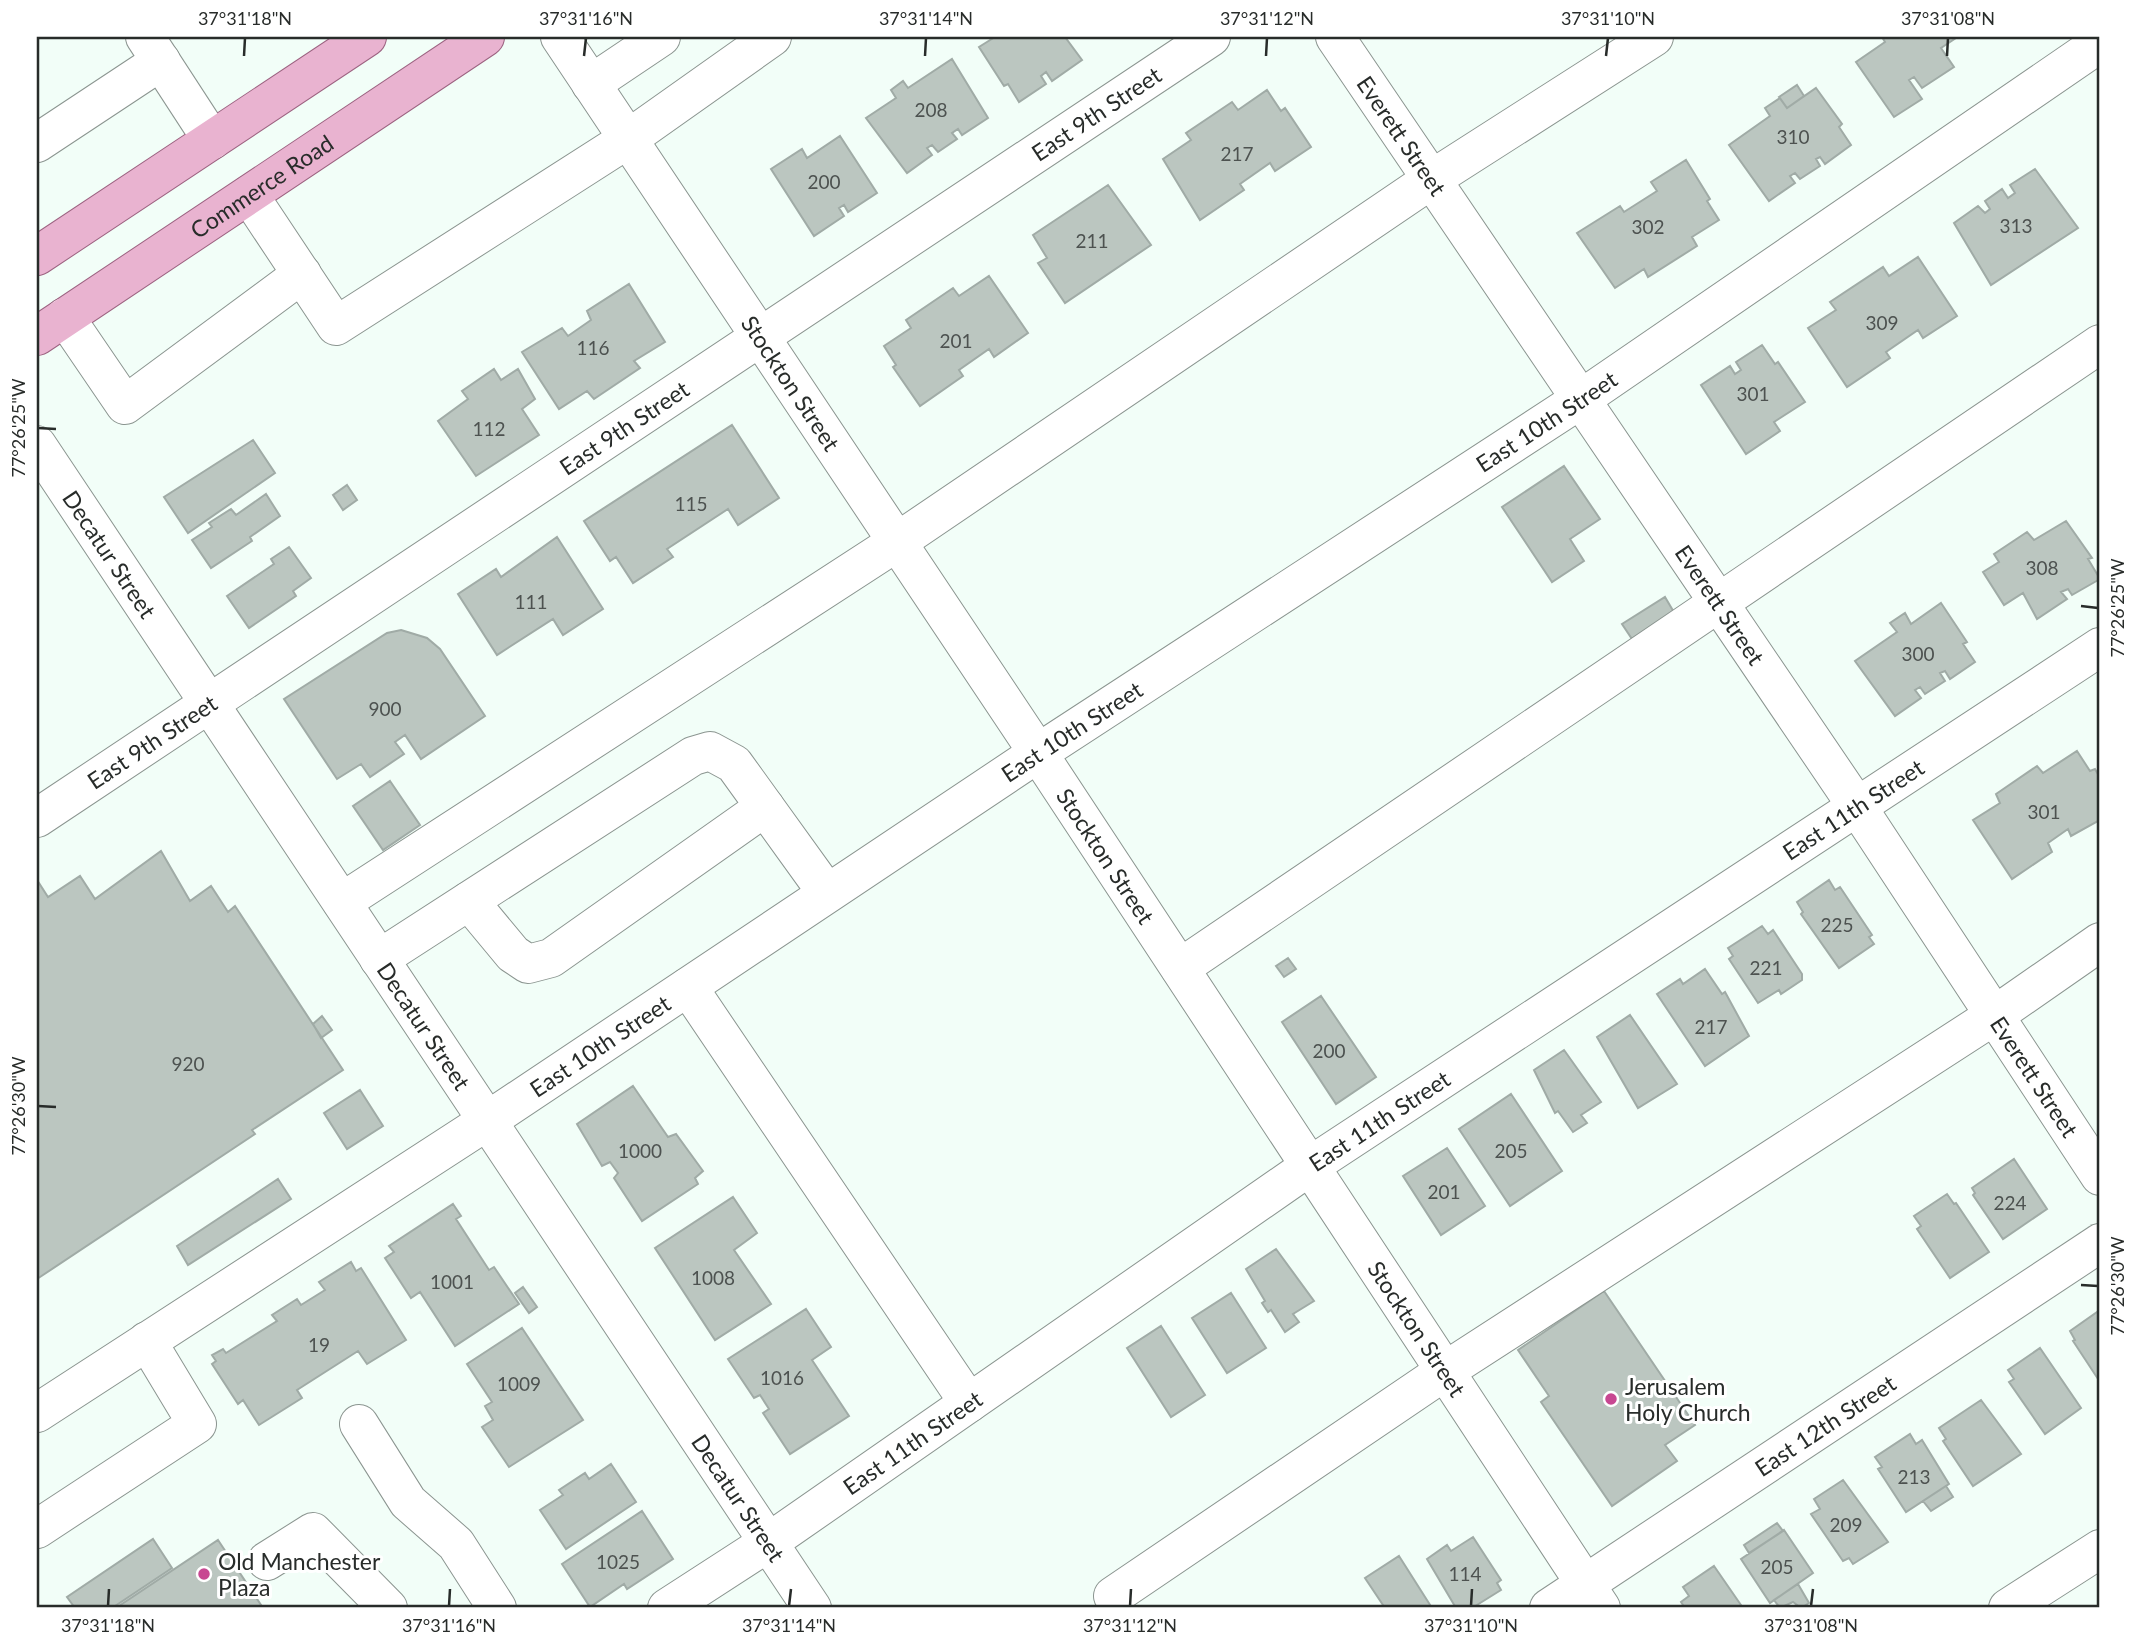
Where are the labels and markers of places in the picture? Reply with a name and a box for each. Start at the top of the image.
place label: Jerusalem Holy Church [1625,1372,1751,1426]
marker: Jerusalem Holy Church [1603,1391,1619,1407]
place label: Old Manchester Plaza [218,1547,381,1601]
marker: Old Manchester Plaza [196,1566,212,1582]

